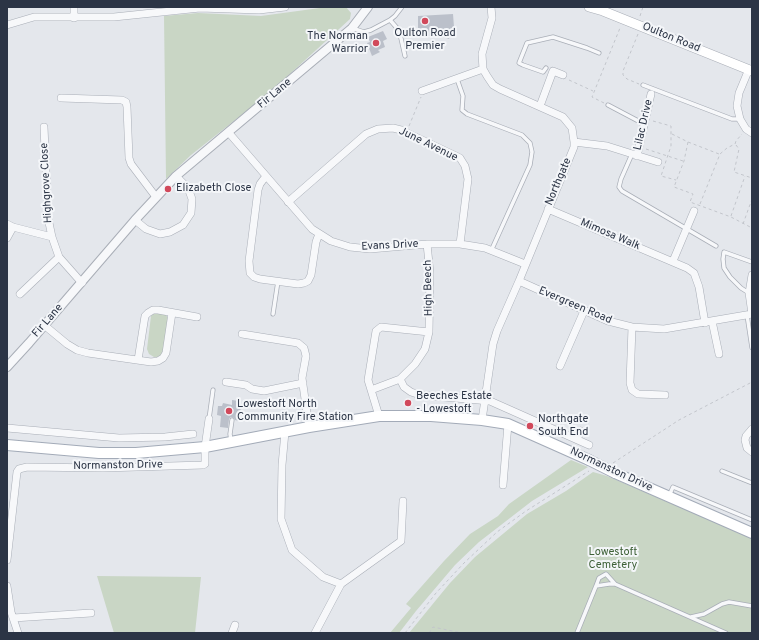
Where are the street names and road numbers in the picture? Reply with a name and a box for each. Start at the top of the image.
street label: Oulton Road [640,20,702,56]
street label: Fir Lane [255,76,295,112]
street label: Lilac Drive [632,98,656,152]
street label: June Avenue [396,125,460,165]
street label: Highgrove Close [38,142,56,224]
street label: Northgate [543,156,575,208]
street label: Mimosa Walk [578,216,642,254]
street label: Evans Drive [361,238,419,254]
street label: High Beech [422,260,436,316]
street label: Evergreen Road [536,285,614,327]
street label: Fir Lane [30,302,66,340]
street label: Normanston Drive [568,445,654,495]
street label: Normanston Drive [73,459,163,473]

